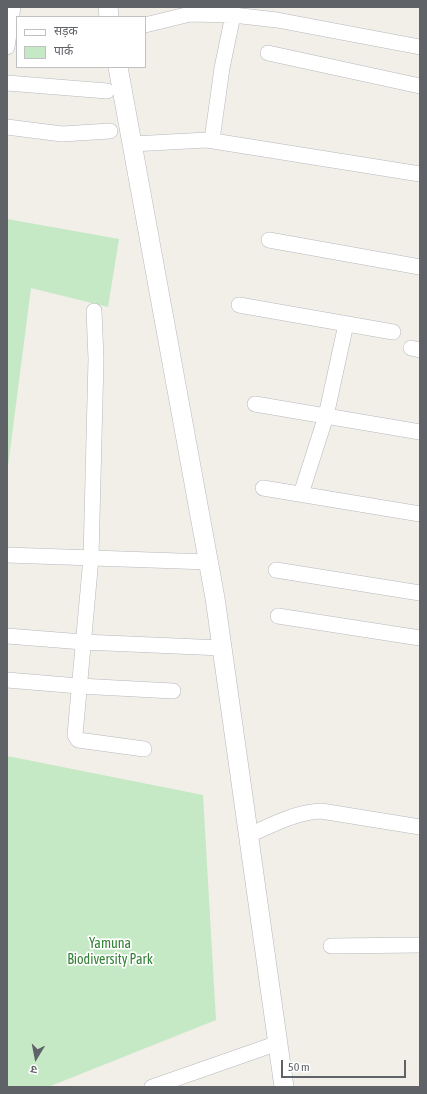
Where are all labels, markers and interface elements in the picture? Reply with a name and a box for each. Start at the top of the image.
legend [16,16,146,68]
text: सड़क [54,24,78,38]
text: पार्क [54,44,73,58]
park label: Yamuna Biodiversity Park [67,936,153,968]
north arrow [16,1038,56,1078]
scale bar [283,1052,408,1078]
text: 50 m [288,1060,310,1074]
text: उ [30,1063,38,1076]

